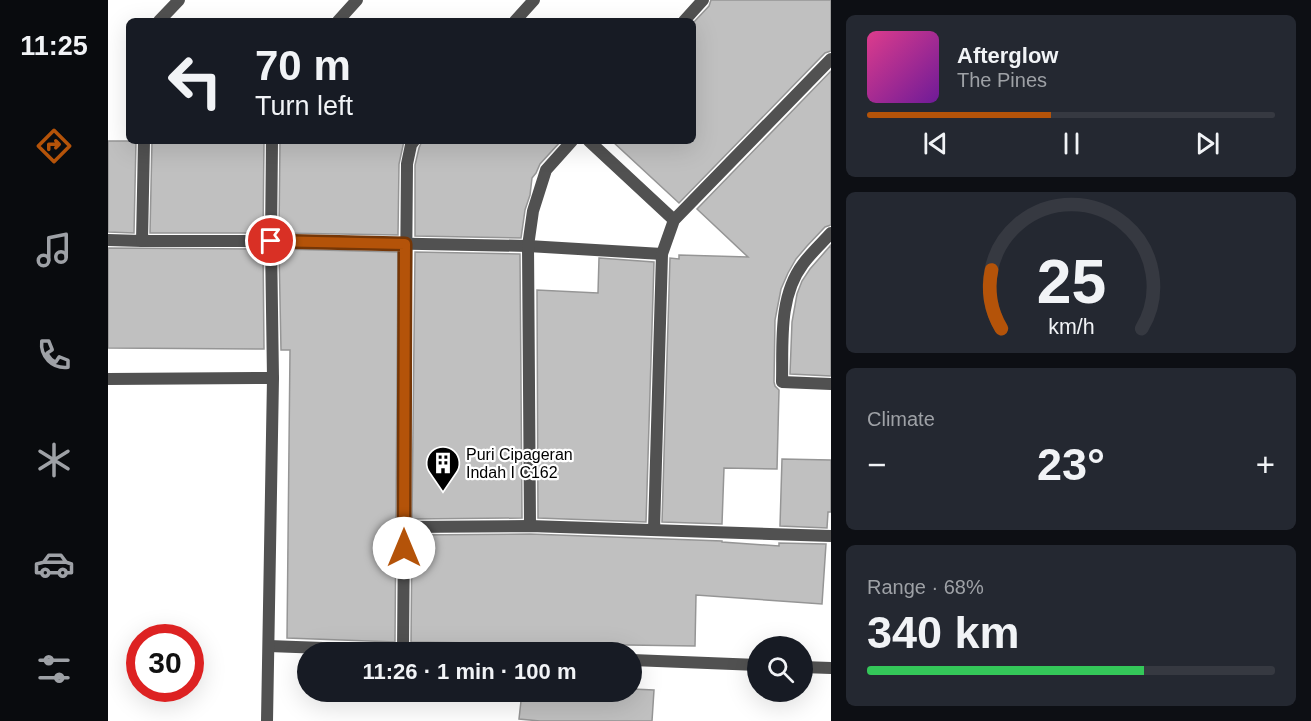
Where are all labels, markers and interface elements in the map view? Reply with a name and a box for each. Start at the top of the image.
text: 11:25 [20,31,88,61]
icon: left [156,42,234,120]
text: 70 m [255,42,351,89]
text: Afterglow [957,43,1058,68]
text: The Pines [957,69,1047,91]
text: Turn left [255,91,353,121]
icon: directions [33,125,75,167]
icon: previous [919,127,952,160]
icon: pause [1055,127,1088,160]
icon: next [1191,127,1224,160]
pin [245,215,296,266]
icon: arrive [254,224,287,257]
icon: music [33,229,75,271]
text: 25 [1036,247,1106,316]
text: km/h [1048,316,1094,340]
icon: phone [33,334,75,376]
text: Climate [867,408,935,430]
icon: climate [33,439,75,481]
text: 23° [1037,439,1105,490]
building icon: Puri Cipageran Indah I C162 [425,445,461,492]
place label: Puri Cipageran Indah I C162 [466,446,573,481]
text: − [867,446,886,483]
text: + [1256,446,1275,483]
position arrow [372,516,436,580]
icon: car [33,543,75,585]
text: Range · 68% [867,576,984,598]
text: 340 km [867,607,1020,658]
speed limit sign: 30 [126,624,204,702]
map controls [747,636,813,702]
button: search [747,636,813,702]
icon: filters [33,648,75,690]
text: 11:26 · 1 min · 100 m [363,659,577,684]

